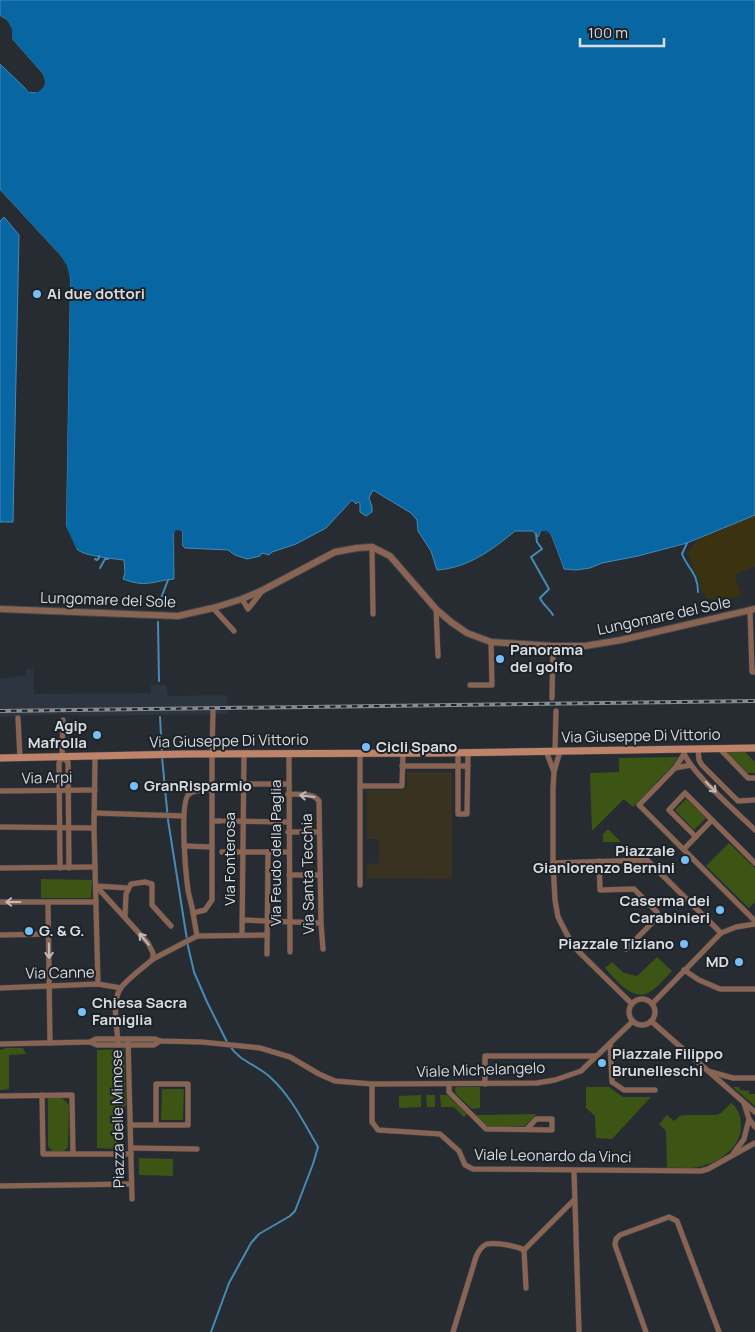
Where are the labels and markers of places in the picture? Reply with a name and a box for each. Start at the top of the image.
place label: Ai due dottori [47,283,145,304]
marker: Ai due dottori [31,288,43,300]
place label: Panorama del golfo [510,639,583,677]
marker: Panorama del golfo [494,653,506,665]
place label: Agip Mafrolla [28,715,87,753]
marker: Agip Mafrolla [91,729,103,741]
place label: Cicli Spano [376,736,457,757]
marker: Cicli Spano [360,741,372,753]
place label: GranRisparmio [144,775,252,796]
marker: GranRisparmio [128,780,140,792]
place label: Piazzale Gianlorenzo Bernini [533,840,675,878]
marker: Piazzale Gianlorenzo Bernini [679,854,691,866]
place label: Caserma dei Carabinieri [620,890,710,928]
marker: Caserma dei Carabinieri [714,904,726,916]
place label: G. & G. [39,920,85,941]
marker: G. & G. [23,925,35,937]
place label: Piazzale Tiziano [558,933,674,954]
marker: Piazzale Tiziano [678,938,690,950]
place label: MD [706,951,729,972]
marker: MD [733,956,745,968]
place label: Chiesa Sacra Famiglia [92,992,187,1030]
marker: Chiesa Sacra Famiglia [76,1006,88,1018]
place label: Piazzale Filippo Brunelleschi [612,1043,723,1081]
marker: Piazzale Filippo Brunelleschi [596,1057,608,1069]

